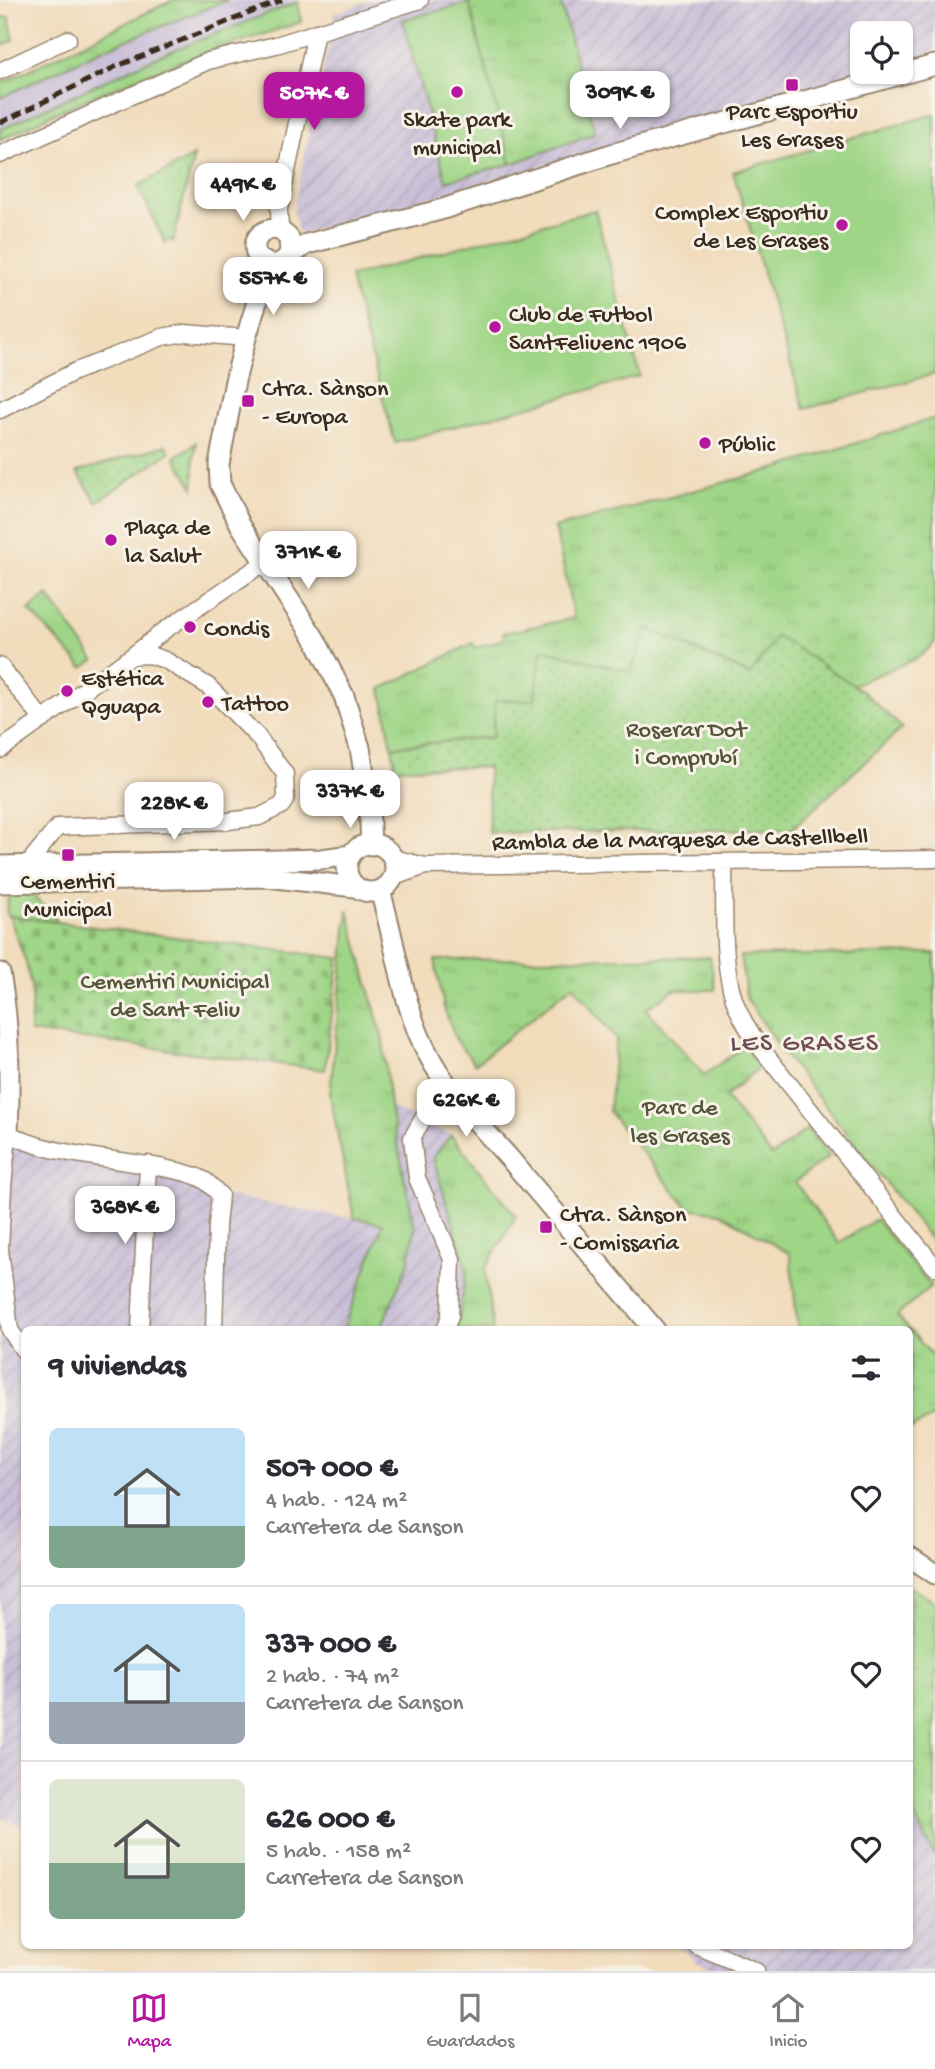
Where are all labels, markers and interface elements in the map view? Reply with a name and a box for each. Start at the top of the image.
map controls [850,21,913,84]
button: locate [850,21,913,84]
pin: 507K € [257,72,371,132]
pin: 309K € [563,72,677,131]
marker: Parc Esportiu Les Grases [784,77,800,93]
text: 309K € [586,80,654,107]
text: 507K € [280,81,348,108]
marker: Skate park municipal [449,84,465,100]
place label: Parc Esportiu Les Grases [725,99,858,156]
place label: Skate park municipal [403,107,513,164]
pin: 449K € [186,164,300,223]
text: 449K € [210,172,276,199]
place label: Complex Esportiu de Les Grases [655,200,829,257]
marker: Complex Esportiu de Les Grases [834,217,850,233]
pin: 557K € [216,258,330,317]
text: 557K € [239,266,307,293]
place label: Club de Futbol SantFeliuenc 1906 [509,302,687,359]
marker: Club de Futbol SantFeliuenc 1906 [487,319,503,335]
place label: Ctra. Sànson - Europa [262,376,389,433]
marker: Ctra. Sànson - Europa [240,393,256,409]
place label: Públic [718,432,776,461]
marker: Públic [697,435,713,451]
place label: Plaça de la Salut [124,515,211,572]
marker: Plaça de la Salut [103,532,119,548]
pin: 371K € [251,532,365,591]
text: 371K € [276,540,341,567]
place label: Condis [204,616,270,645]
marker: Condis [182,619,198,635]
place label: Estética Qguapa [81,666,164,723]
marker: Estética Qguapa [59,683,75,699]
place label: Tattoo [220,691,289,720]
marker: Tattoo [200,694,216,710]
park label: Roserar Dot i Comprubí [626,717,748,774]
pin: 337K € [293,770,407,830]
text: 337K € [316,779,384,806]
pin: 228K € [117,782,231,842]
text: 228K € [141,791,207,818]
street label: Rambla de la Marquesa de Castellbell [492,824,868,859]
marker: Cementiri Municipal [60,847,76,863]
place label: Cementiri Municipal [21,869,115,926]
park label: Cementiri Municipal de Sant Feliu [81,969,269,1026]
district label: LES GRASES [730,1030,880,1061]
pin: 626K € [409,1080,523,1139]
text: 626K € [433,1088,499,1115]
park label: Parc de les Grases [630,1095,731,1152]
pin: 368K € [68,1186,182,1246]
text: 368K € [91,1195,159,1222]
place label: Ctra. Sànson - Comissaria [560,1202,687,1259]
marker: Ctra. Sànson - Comissaria [538,1219,554,1235]
icon: filters [847,1349,885,1387]
text: 9 viviendas [49,1351,186,1386]
text: 507 000 € [266,1453,398,1488]
icon: home [105,1456,189,1540]
icon: heart [847,1479,885,1517]
text: 4 hab. · 124 m² [266,1488,407,1515]
text: Carretera de Sanson [266,1515,464,1542]
text: 337 000 € [266,1629,396,1664]
icon: home [105,1632,189,1716]
icon: heart [847,1655,885,1693]
text: 2 hab. · 74 m² [266,1664,399,1691]
text: Carretera de Sanson [266,1691,464,1718]
text: 626 000 € [266,1804,394,1839]
icon: home [105,1807,189,1891]
icon: heart [847,1830,885,1868]
text: 5 hab. · 158 m² [266,1839,411,1866]
text: Carretera de Sanson [266,1866,464,1893]
tab: Mapa [128,1989,171,2054]
tab: Guardados [426,1989,514,2054]
tab: Inicio [769,1989,807,2054]

